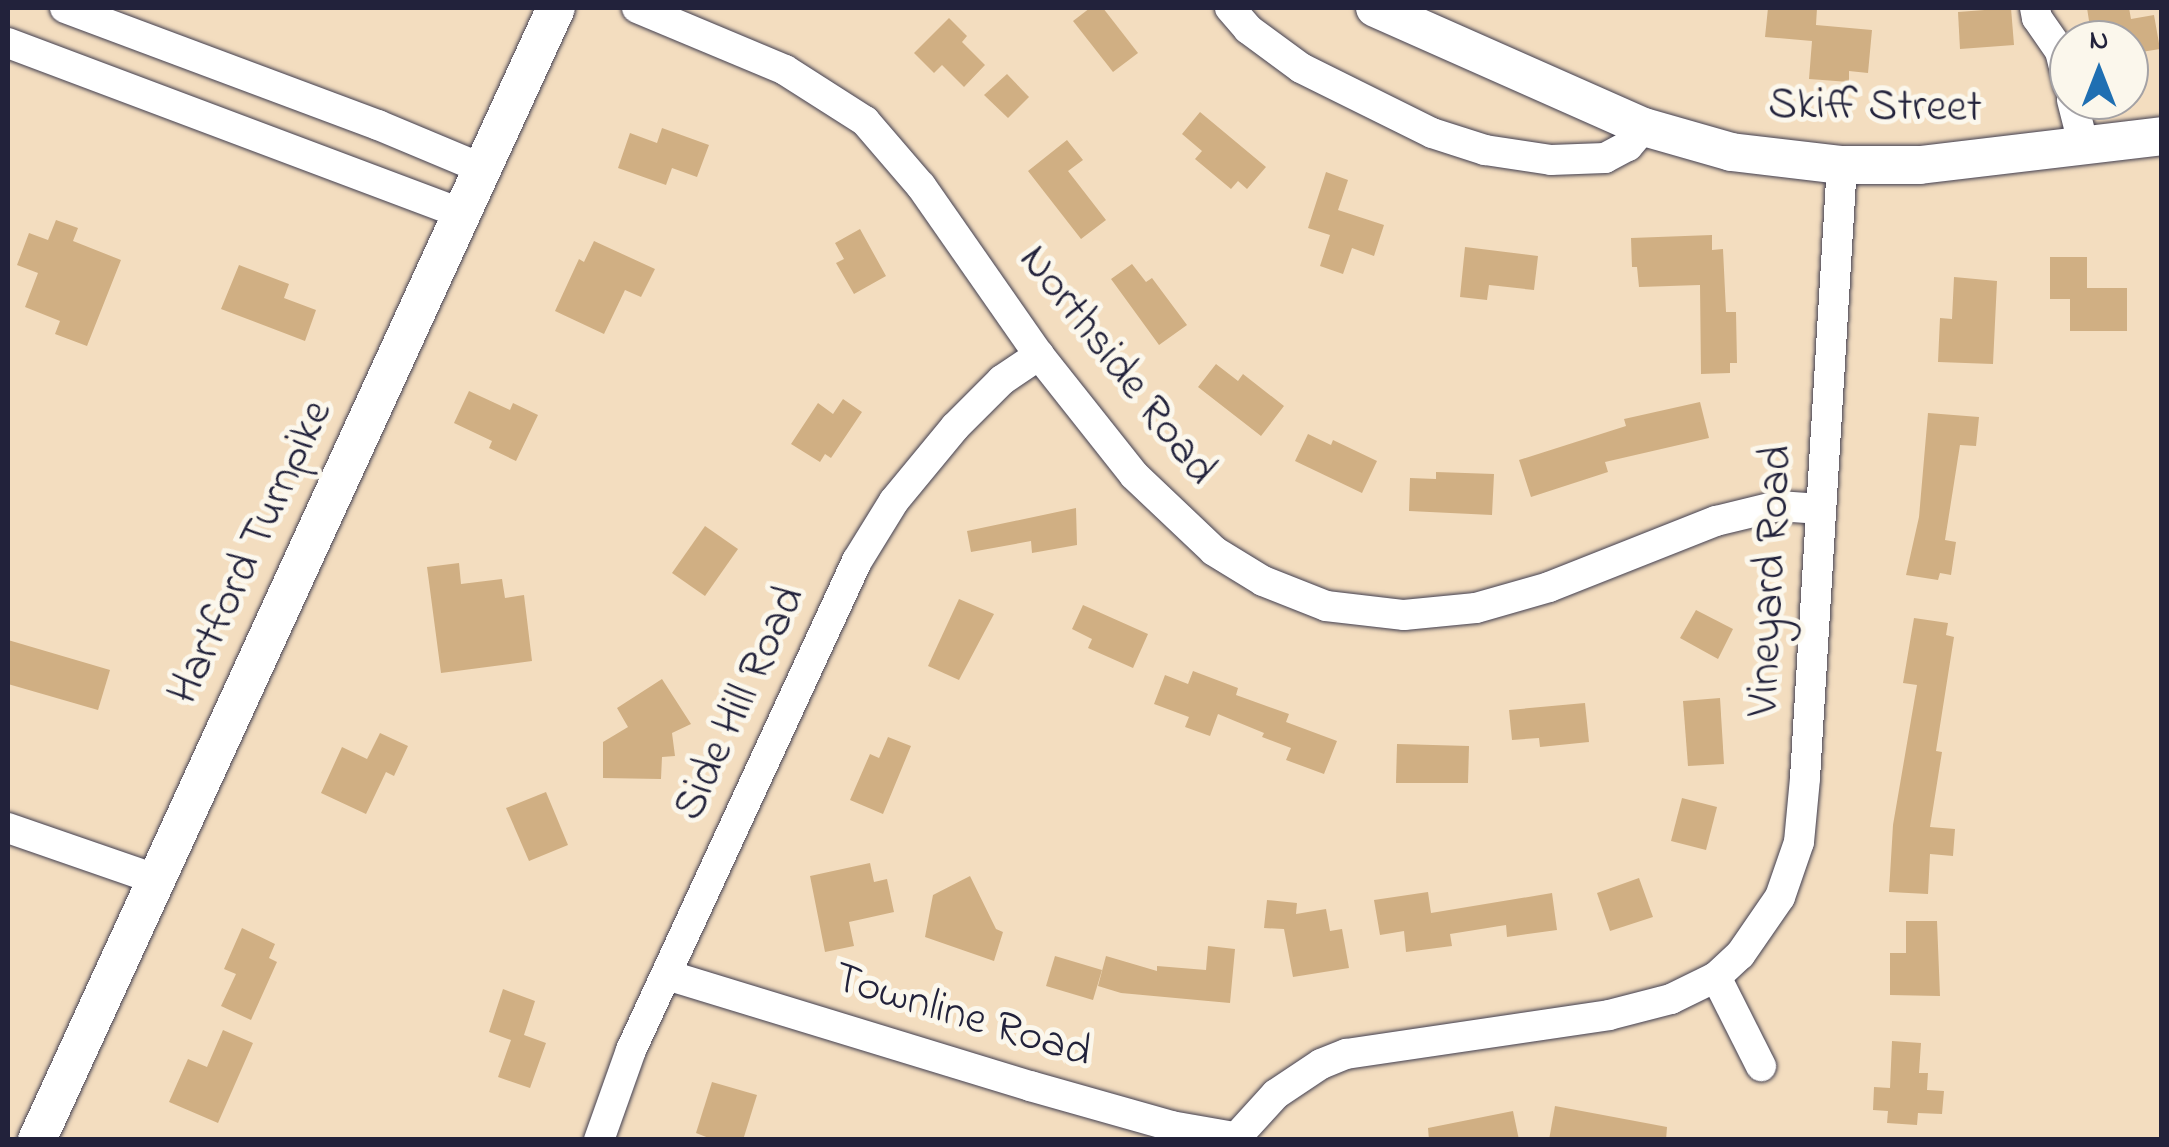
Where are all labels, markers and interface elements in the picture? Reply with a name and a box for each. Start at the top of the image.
north arrow [2049,20,2149,120]
text: N [2090,21,2108,62]
street label: Skiff Street [1768,79,1982,137]
street label: Northside Road [1006,235,1226,497]
street label: Hartford Turnpike [158,393,346,713]
street label: Vineyard Road [1738,444,1806,718]
street label: Side Hill Road [663,578,819,830]
street label: Townline Road [827,952,1097,1082]

